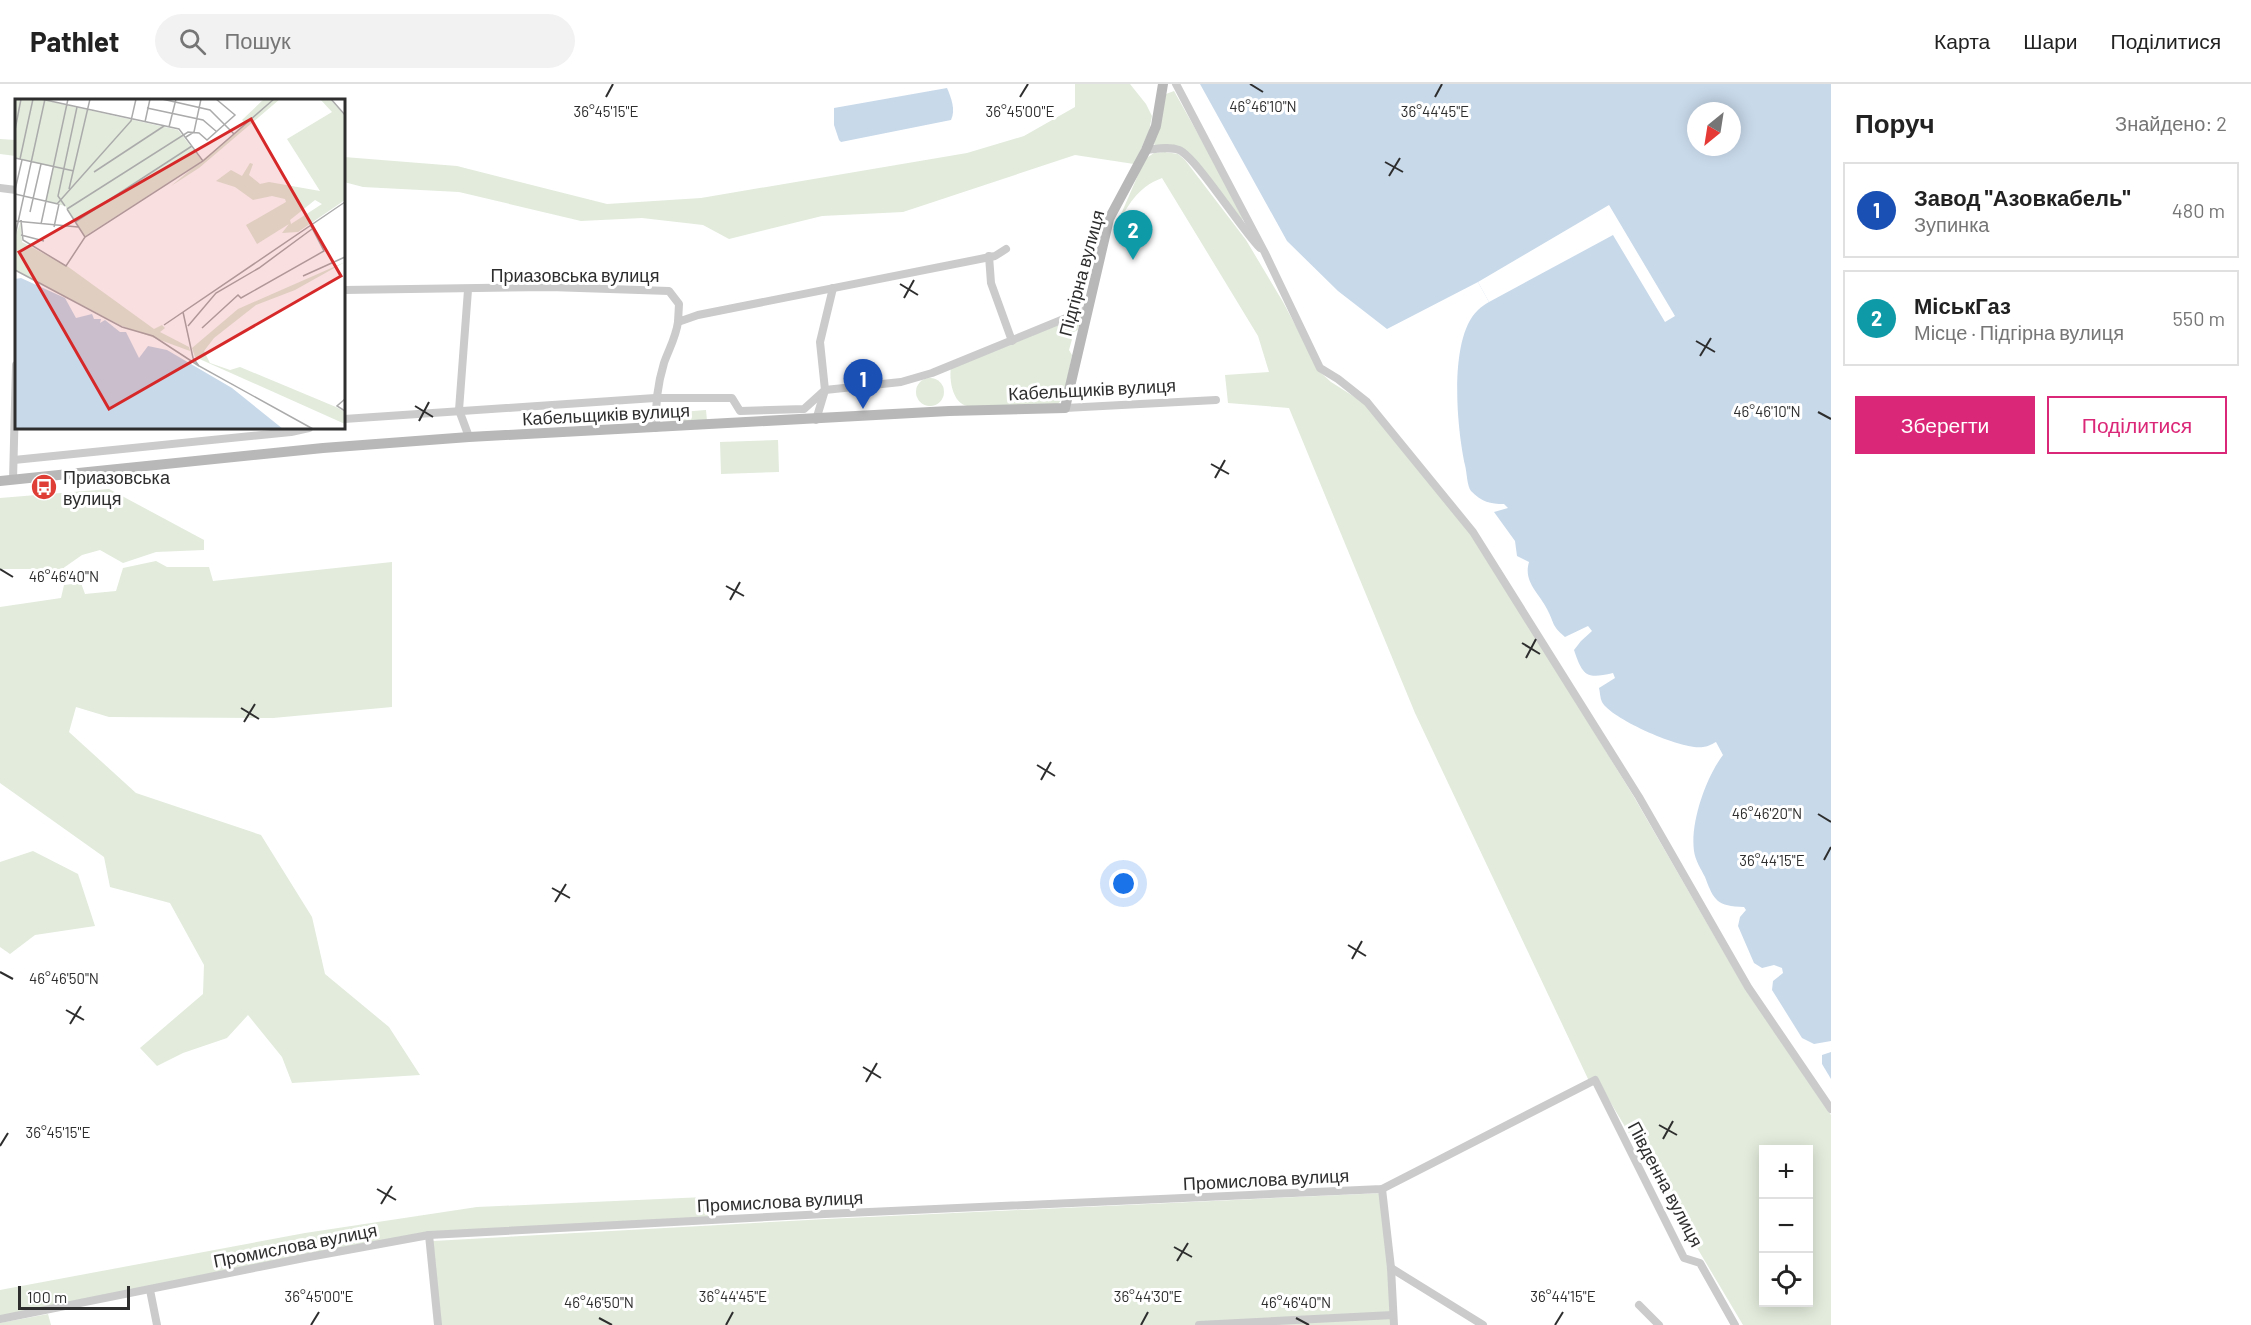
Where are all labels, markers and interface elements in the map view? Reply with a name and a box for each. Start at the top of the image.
search box [155,14,575,68]
text: Pathlet [30,24,119,58]
icon: search [176,25,209,58]
text: Пошук [224,27,291,53]
text: Карта [1934,28,1990,53]
text: Шари [2023,28,2078,53]
text: Поділитися [2111,28,2221,53]
text: 46°46'10"N [1229,97,1297,115]
inset map [15,99,345,429]
text: 36°45'15"E [573,102,639,120]
text: 36°45'00"E [985,102,1055,120]
text: 36°44'45"E [1401,102,1469,120]
north arrow [1687,102,1741,156]
text: Поруч [1855,107,1935,138]
text: Знайдено: 2 [2115,111,2227,135]
text: Завод "Азовкабель" [1914,184,2130,210]
text: 1 [1873,198,1880,222]
text: 480 m [2172,198,2225,222]
street label: Підгірна вулиця [1054,207,1108,339]
pin: 2 [1114,210,1152,260]
text: Зупинка [1914,212,1989,236]
street label: Приазовська вулиця [491,264,659,286]
text: МіськГаз [1914,292,2011,318]
text: 2 [1871,306,1882,330]
text: 550 m [2173,306,2225,330]
text: Місце · Підгірна вулиця [1914,320,2124,344]
pin: 1 [844,360,882,409]
street label: Кабельщиків вулиця [1007,374,1177,404]
button: Зберегти [1855,396,2035,454]
button: Поділитися [2047,396,2227,454]
street label: Кабельщиків вулиця [521,399,691,429]
text: 46°46'10"N [1733,402,1801,420]
place label: Приазовська вулиця [63,466,171,509]
bus stop icon: Приазовська вулиця [29,472,59,502]
text: 46°46'40"N [29,567,99,585]
text: 46°46'20"N [1732,804,1802,822]
text: 36°44'15"E [1739,851,1805,869]
your location [1109,869,1138,898]
text: 46°46'50"N [29,969,99,987]
street label: Південна вулиця [1624,1118,1708,1250]
text: 36°45'15"E [25,1123,91,1141]
map controls [1759,1145,1813,1307]
button: + [1759,1145,1813,1199]
street label: Промислова вулиця [1182,1164,1350,1194]
street label: Промислова вулиця [696,1186,864,1216]
button: − [1759,1199,1813,1253]
street label: Промислова вулиця [211,1218,379,1272]
button: locate [1759,1253,1813,1307]
scale bar [18,1283,130,1310]
text: 100 m [27,1287,67,1306]
text: 36°45'00"E [284,1287,354,1305]
text: 36°44'45"E [699,1287,767,1305]
text: 36°44'30"E [1114,1287,1182,1305]
text: 36°44'15"E [1530,1287,1596,1305]
text: 46°46'50"N [564,1293,634,1311]
text: 46°46'40"N [1261,1293,1331,1311]

